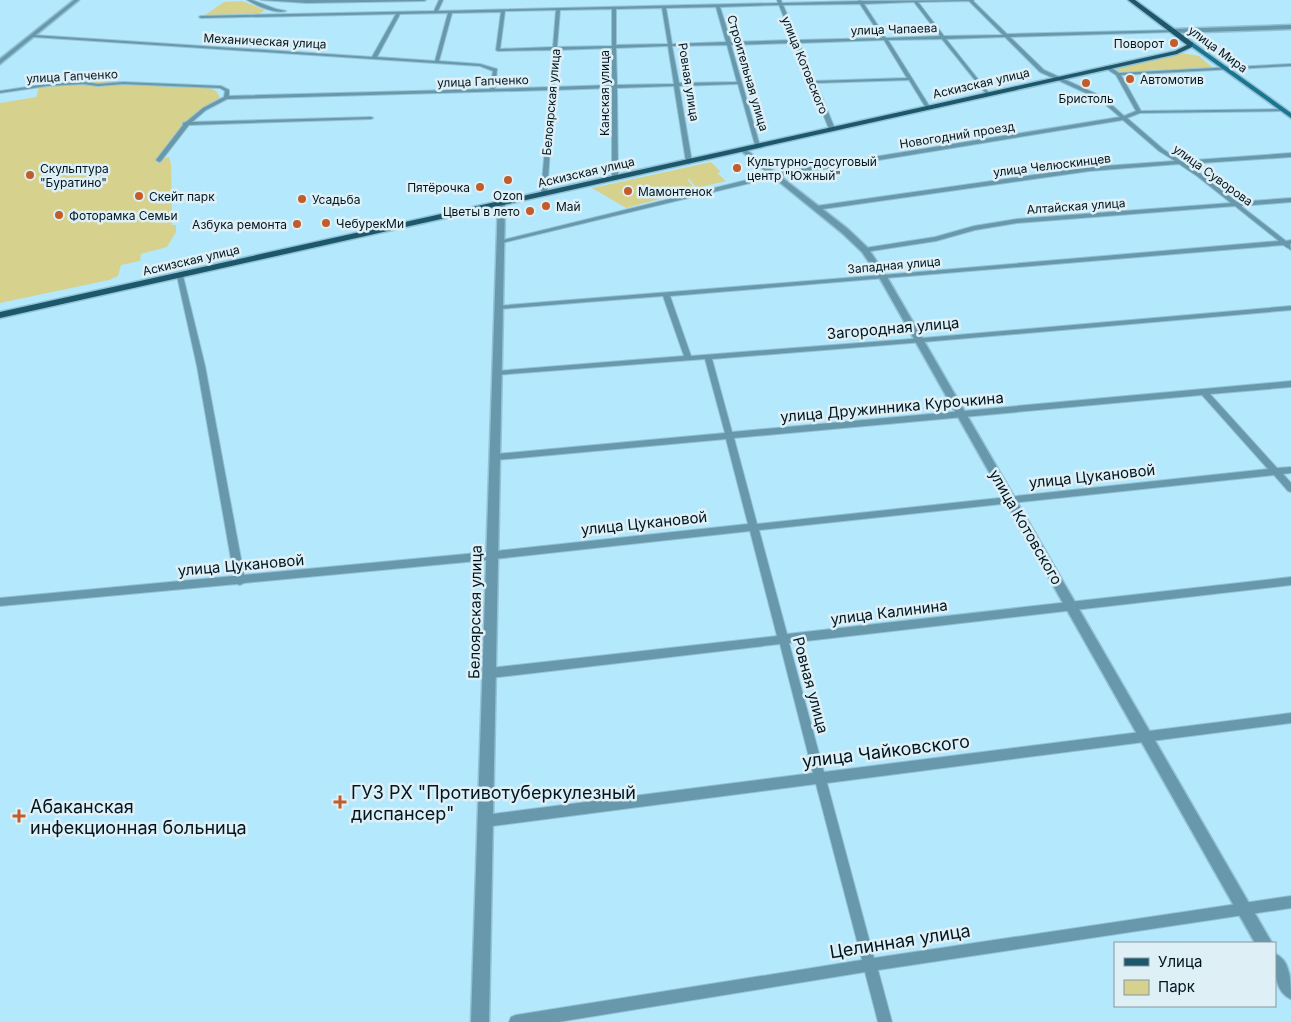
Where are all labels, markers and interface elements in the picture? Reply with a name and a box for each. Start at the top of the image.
street label: Строительная улица [724,13,772,133]
street label: улица Котовского [779,14,831,116]
street label: улица Чапаева [850,20,938,38]
street label: улица Мира [1185,22,1251,76]
street label: Механическая улица [203,30,327,52]
place label: Поворот [1114,36,1164,51]
marker: Поворот [1168,37,1180,49]
street label: Ровная улица [675,42,703,122]
street label: Белоярская улица [539,48,563,156]
street label: Канская улица [597,50,612,136]
street label: Аскизская улица [931,65,1031,101]
street label: улица Гапченко [26,66,118,86]
street label: улица Гапченко [437,72,529,90]
place label: Автомотив [1140,72,1204,87]
marker: Автомотив [1124,73,1136,85]
marker: Бристоль [1080,77,1092,89]
place label: Бристоль [1058,91,1114,106]
street label: Новогодний проезд [898,118,1016,152]
street label: улица Суворова [1170,141,1256,209]
street label: улица Челюскинцев [992,150,1112,180]
street label: Аскизская улица [536,154,636,190]
place label: Культурно-досуговый центр "Южный" [747,154,877,183]
place label: Скульптура "Буратино" [40,161,109,190]
marker: Культурно-досуговый центр "Южный" [731,162,743,174]
marker: Скульптура "Буратино" [24,169,36,181]
marker: Ozon [502,174,514,186]
place label: Пятёрочка [407,180,470,195]
marker: Пятёрочка [474,181,486,193]
place label: Мамонтенок [638,184,713,199]
marker: Мамонтенок [622,185,634,197]
place label: Ozon [493,188,523,203]
place label: Скейт парк [149,189,215,204]
marker: Скейт парк [133,190,145,202]
place label: Усадьба [312,192,360,207]
marker: Усадьба [296,193,308,205]
street label: Алтайская улица [1026,195,1126,217]
place label: Май [556,199,581,214]
marker: Май [540,200,552,212]
place label: Цветы в лето [443,204,520,219]
marker: Цветы в лето [524,205,536,217]
place label: Фоторамка Семьи [69,208,178,223]
marker: Фоторамка Семьи [53,209,65,221]
place label: ЧебурекМи [336,216,404,231]
place label: Азбука ремонта [192,217,287,232]
marker: ЧебурекМи [320,217,332,229]
marker: Азбука ремонта [291,218,303,230]
street label: Аскизская улица [141,242,241,278]
street label: Западная улица [847,253,941,277]
street label: Загородная улица [826,313,960,343]
street label: улица Дружинника Курочкина [780,388,1004,426]
street label: улица Цукановой [1028,460,1156,492]
street label: улица Котовского [985,466,1067,588]
street label: улица Цукановой [580,507,708,539]
street label: Белоярская улица [464,545,486,679]
street label: улица Цукановой [177,550,305,580]
street label: улица Калинина [829,595,949,629]
street label: Ровная улица [789,635,833,735]
street label: улица Чайковского [801,730,971,772]
place label: ГУЗ РХ "Противотуберкулезный диспансер" [351,782,636,824]
marker: ГУЗ РХ "Противотуберкулезный диспансер" [333,795,347,809]
place label: Абаканская инфекционная больница [30,796,247,838]
marker: Абаканская инфекционная больница [12,809,26,823]
street label: Целинная улица [828,920,972,962]
legend [1114,942,1276,1007]
text: Улица [1158,952,1202,971]
text: Парк [1158,977,1195,996]

